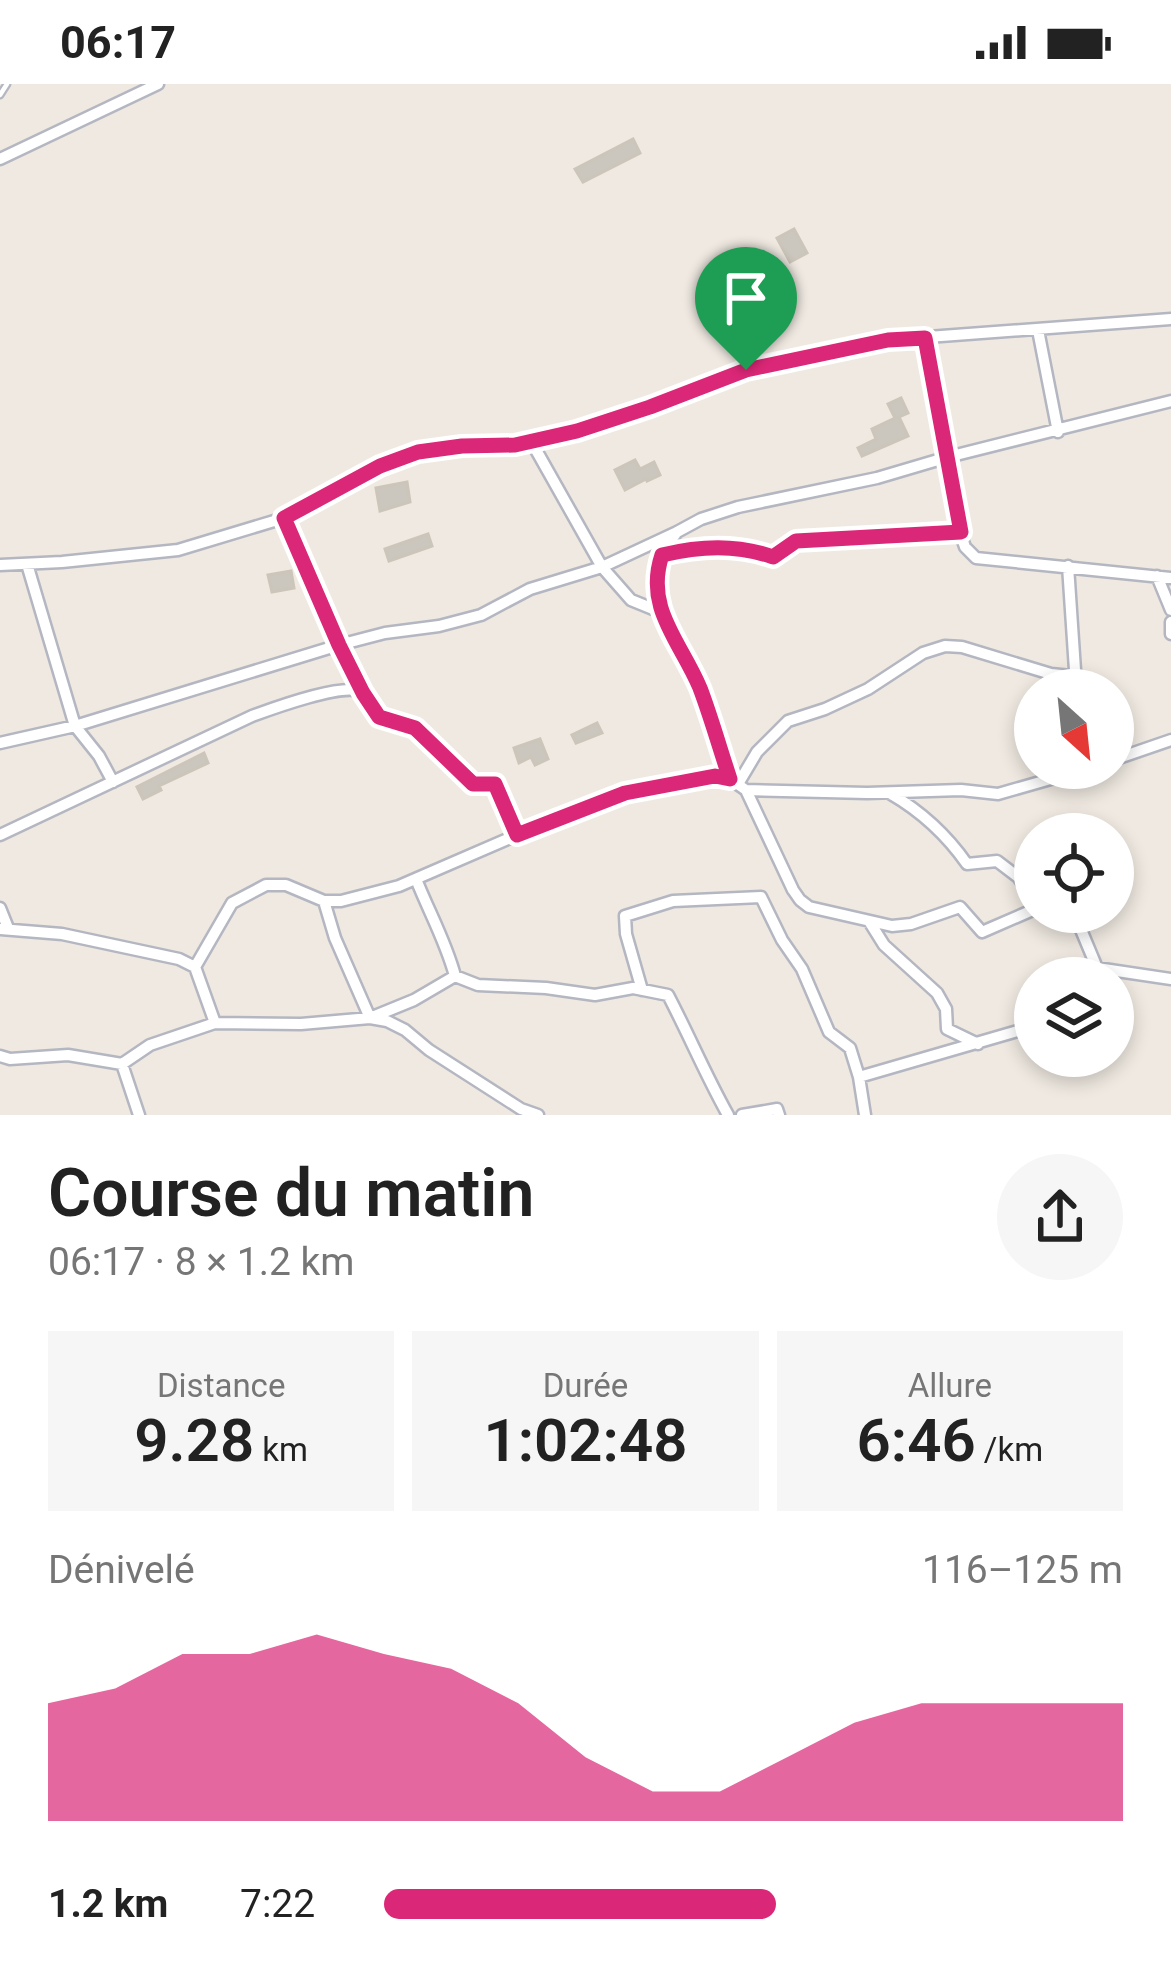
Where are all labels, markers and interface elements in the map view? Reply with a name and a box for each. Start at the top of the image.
text: 06:17 [60,16,176,69]
pin [695,247,797,370]
icon: arrive [713,265,779,331]
north arrow [1014,669,1134,789]
map controls [1014,669,1134,1077]
button: locate [1014,813,1134,933]
button: layers [1014,957,1134,1077]
button: share [997,1154,1123,1280]
text: Course du matin [48,1155,534,1232]
text: 06:17 · 8 × 1.2 km [48,1239,355,1285]
text: Distance [157,1366,285,1405]
text: Durée [543,1366,628,1405]
text: Allure [908,1366,992,1405]
text: 9.28 [134,1405,254,1476]
text: 1:02:48 [483,1405,688,1476]
text: 6:46 [857,1405,976,1476]
text: km [254,1430,308,1469]
text: /km [976,1430,1043,1469]
text: Dénivelé [48,1547,195,1593]
text: 116–125 m [922,1547,1123,1593]
text: 1.2 km [48,1881,168,1927]
text: 7:22 [240,1881,315,1927]

